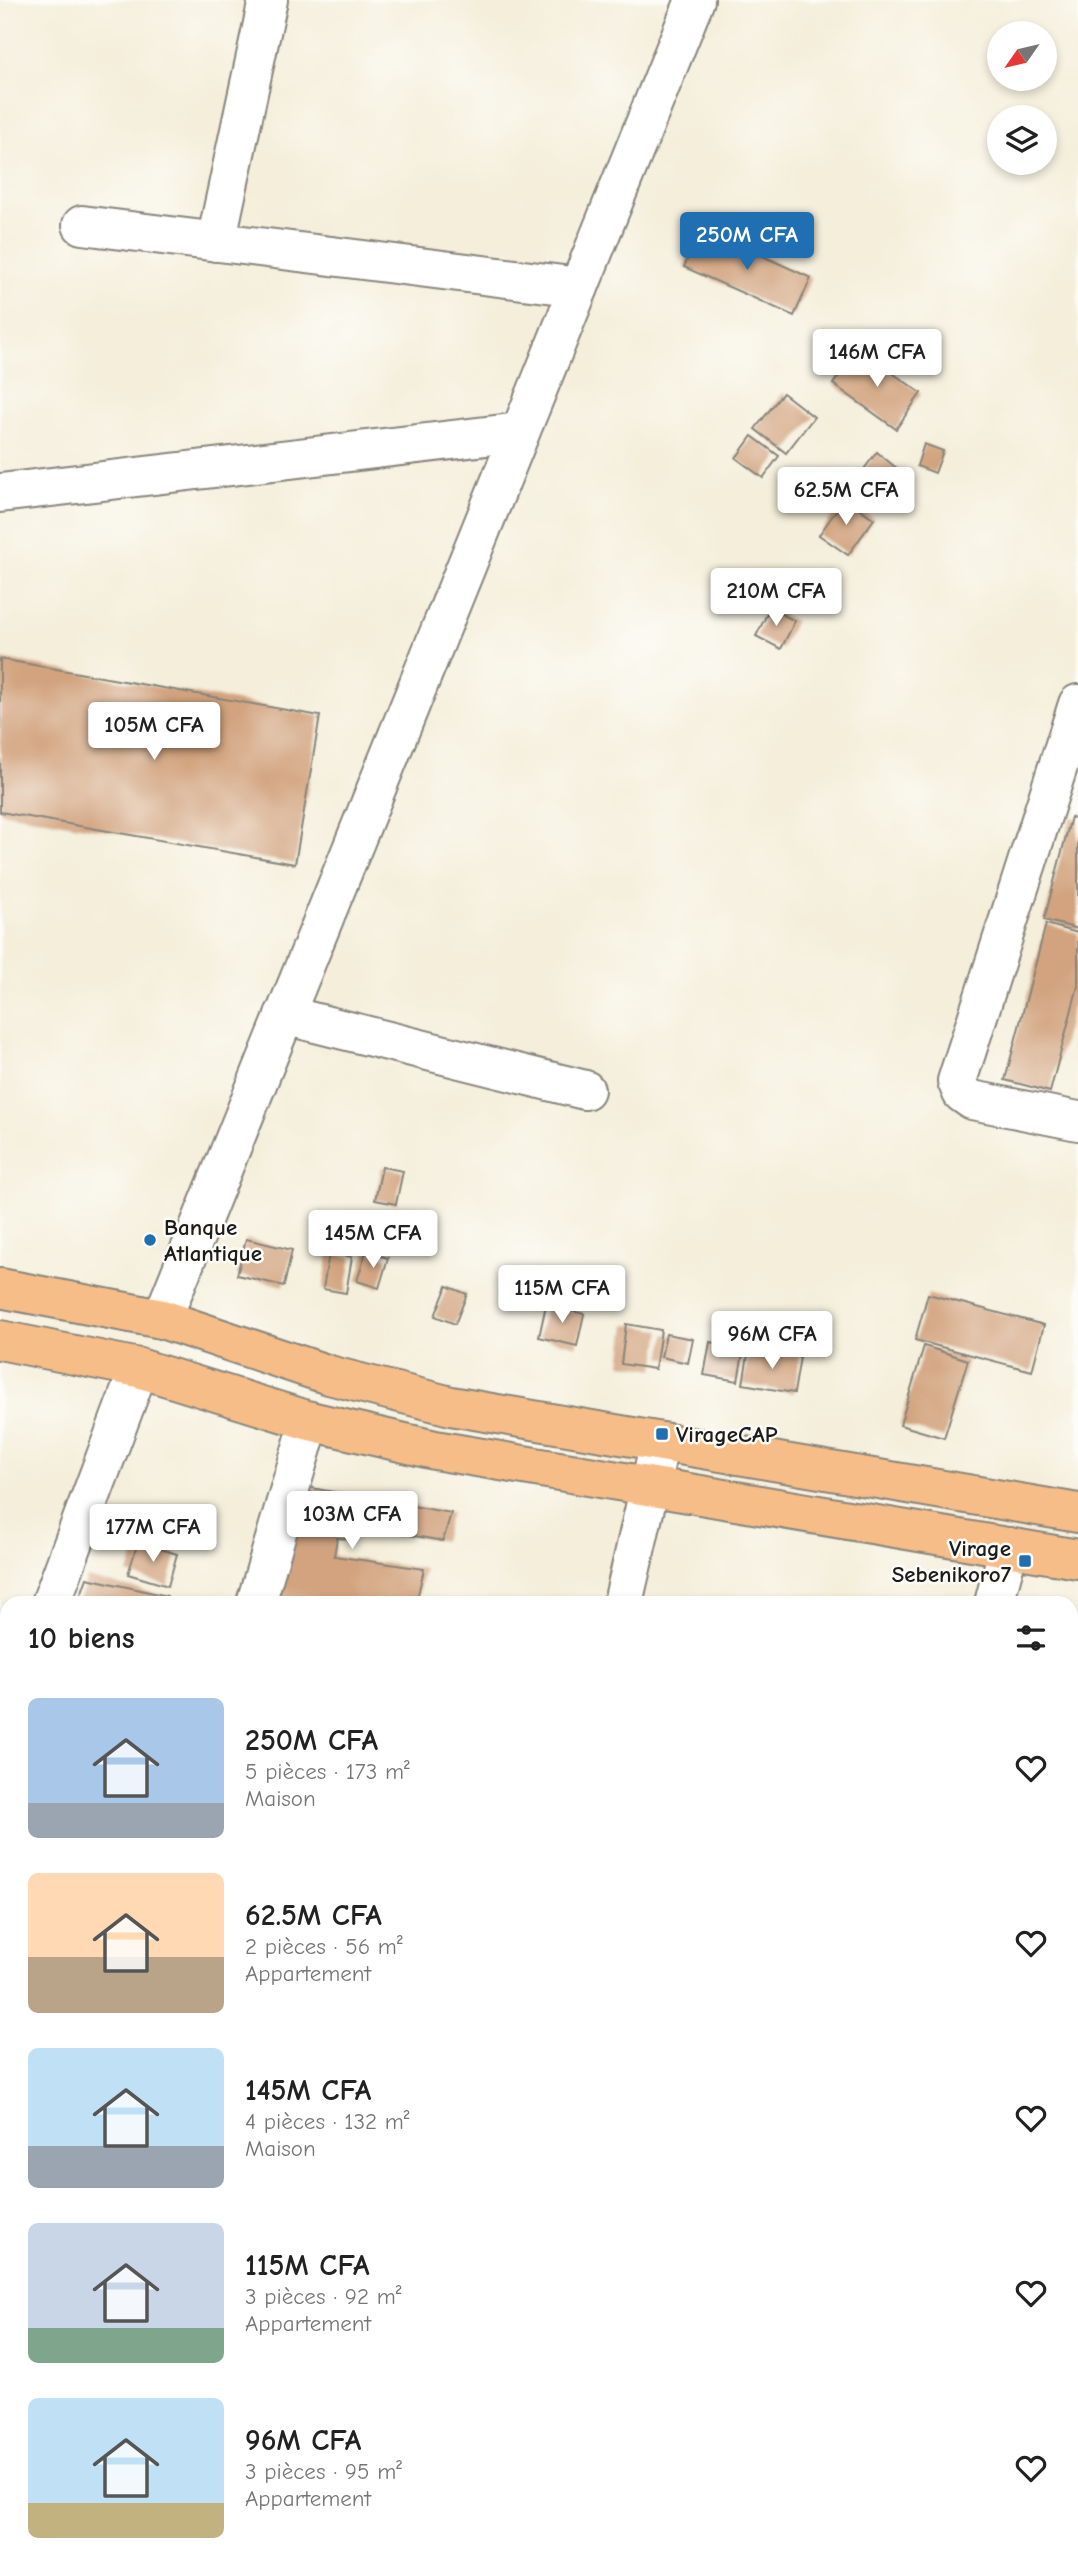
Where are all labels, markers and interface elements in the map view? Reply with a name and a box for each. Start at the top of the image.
north arrow [987,21,1057,91]
map controls [987,21,1057,175]
button: layers [987,105,1057,175]
pin: 250M CFA [675,212,819,272]
text: 250M CFA [696,221,798,248]
pin: 146M CFA [805,330,949,389]
text: 146M CFA [829,338,925,365]
pin: 62.5M CFA [766,468,926,527]
text: 62.5M CFA [794,476,898,503]
pin: 210M CFA [704,568,848,628]
text: 210M CFA [727,577,825,604]
pin: 105M CFA [82,702,226,762]
text: 105M CFA [104,711,204,738]
pin: 145M CFA [301,1210,445,1270]
place label: Banque Atlantique [164,1214,262,1267]
text: 145M CFA [325,1219,421,1246]
marker: Banque Atlantique [142,1232,158,1248]
pin: 115M CFA [490,1266,634,1325]
text: 115M CFA [514,1274,610,1301]
pin: 96M CFA [707,1312,837,1371]
text: 96M CFA [727,1320,817,1347]
place label: VirageCAP [676,1421,778,1448]
marker: VirageCAP [654,1426,670,1442]
pin: 103M CFA [280,1492,424,1551]
text: 103M CFA [303,1500,401,1527]
pin: 177M CFA [81,1504,225,1564]
text: 177M CFA [106,1513,200,1540]
place label: Virage Sebenikoro7 [892,1535,1012,1588]
marker: Virage Sebenikoro7 [1017,1553,1033,1569]
icon: filters [1012,1619,1050,1657]
text: 10 biens [28,1621,134,1656]
text: 250M CFA [245,1723,378,1758]
icon: home [84,1726,168,1810]
icon: heart [1012,1749,1050,1787]
text: 5 pièces · 173 m² [245,1758,410,1785]
text: Maison [245,1785,316,1812]
text: 62.5M CFA [245,1898,382,1933]
icon: home [84,1901,168,1985]
icon: heart [1012,1924,1050,1962]
text: 2 pièces · 56 m² [245,1933,403,1960]
text: Appartement [245,1960,371,1987]
text: 145M CFA [245,2073,371,2108]
icon: home [84,2076,168,2160]
icon: heart [1012,2099,1050,2137]
text: 4 pièces · 132 m² [245,2108,410,2135]
text: Maison [245,2135,316,2162]
text: 115M CFA [245,2248,369,2283]
icon: home [84,2251,168,2335]
icon: heart [1012,2274,1050,2312]
text: 3 pièces · 92 m² [245,2283,402,2310]
text: Appartement [245,2310,371,2337]
text: 96M CFA [245,2423,361,2458]
icon: home [84,2426,168,2510]
icon: heart [1012,2449,1050,2487]
text: 3 pièces · 95 m² [245,2458,402,2485]
text: Appartement [245,2485,371,2512]

